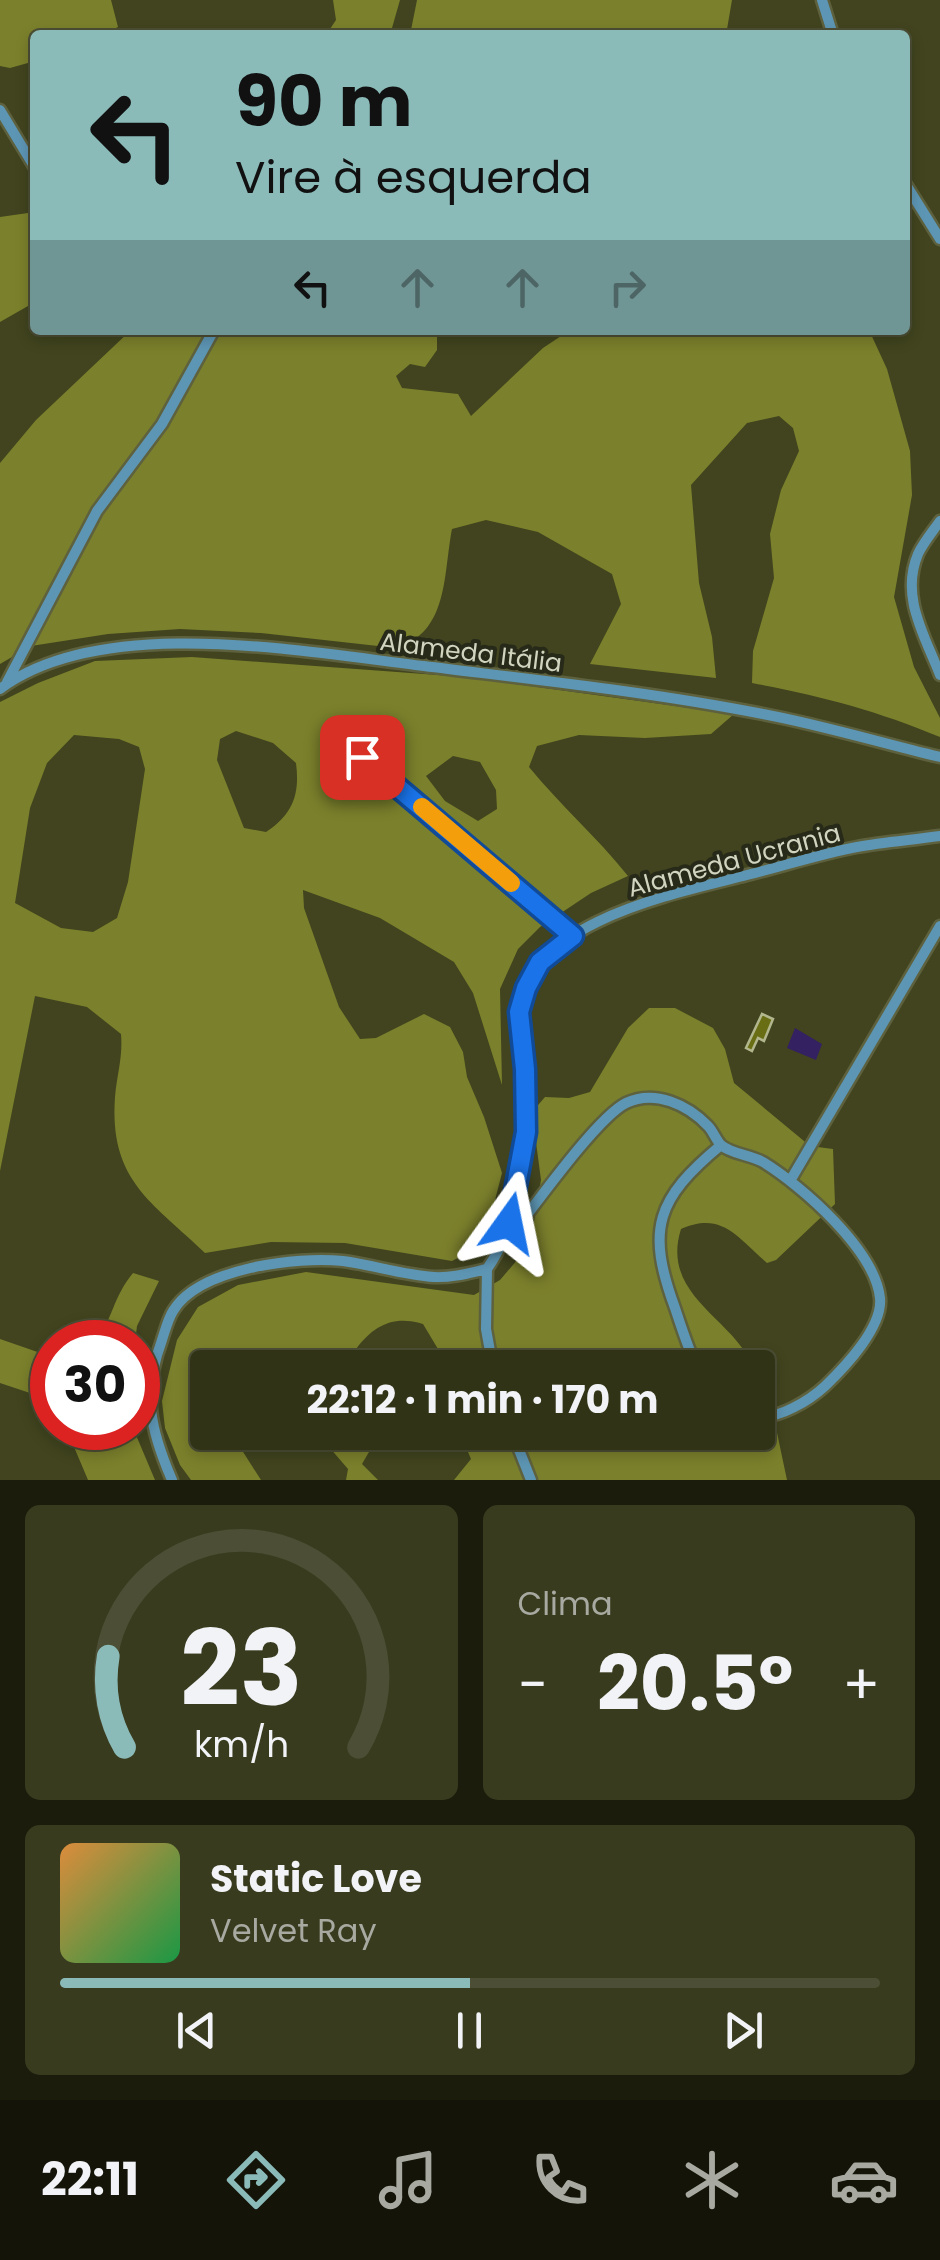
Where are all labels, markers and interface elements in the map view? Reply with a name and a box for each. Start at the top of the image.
text: 90 m [235,52,413,151]
icon: left [70,70,200,200]
text: Vire à esquerda [235,146,592,209]
icon: left [285,260,340,315]
icon: ahead [390,260,445,315]
icon: ahead [495,260,550,315]
icon: right [600,260,655,315]
street label: Alameda Itália [378,624,564,681]
pin [320,715,405,800]
icon: arrive [335,730,390,785]
street label: Alameda Ucrania [624,815,844,906]
position arrow [457,1171,561,1275]
speed limit sign: 30 [30,1320,160,1450]
text: 22:12 · 1 min · 170 m [306,1373,659,1426]
text: Clima [518,1581,613,1626]
text: 23 [180,1596,302,1741]
text: 20.5° [597,1631,793,1736]
text: − [518,1646,548,1723]
text: + [842,1646,880,1723]
text: km/h [194,1719,289,1770]
text: Static Love [210,1852,422,1905]
text: Velvet Ray [210,1908,376,1953]
icon: previous [169,2003,224,2058]
icon: pause [442,2003,497,2058]
icon: next [716,2003,771,2058]
icon: directions [221,2145,291,2215]
icon: music [373,2145,443,2215]
icon: phone [525,2145,595,2215]
icon: climate [677,2145,747,2215]
icon: car [829,2145,899,2215]
text: 22:11 [41,2148,139,2211]

